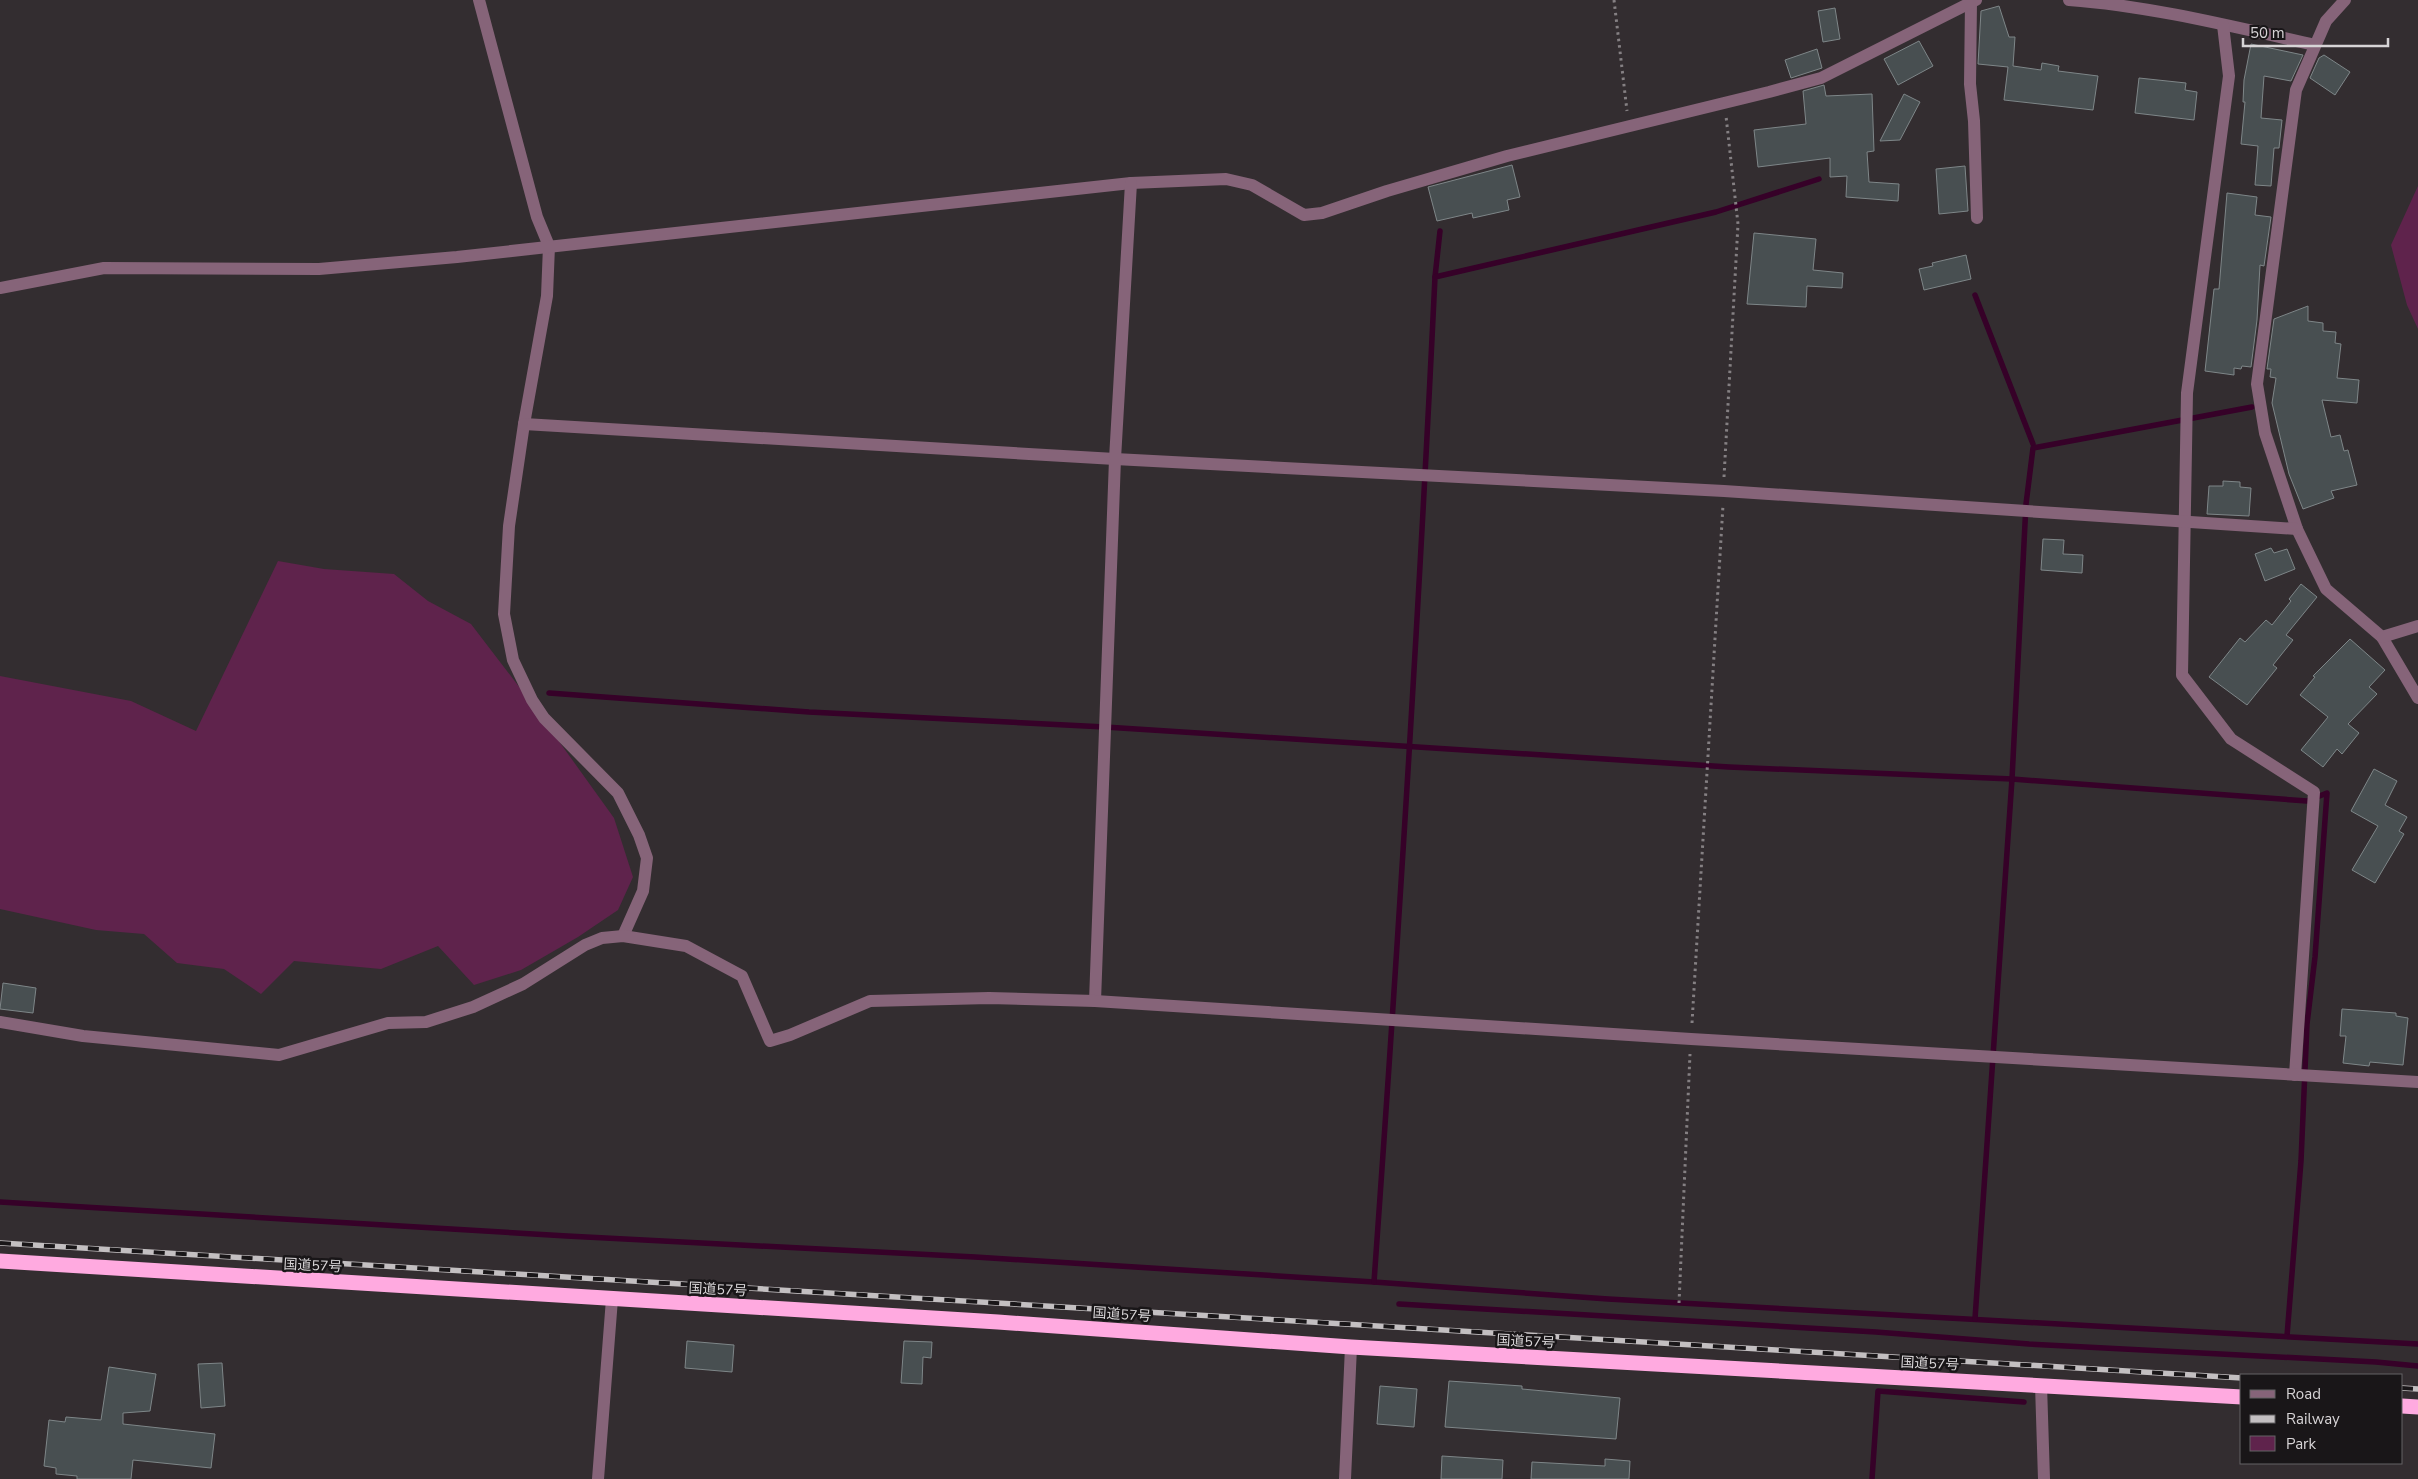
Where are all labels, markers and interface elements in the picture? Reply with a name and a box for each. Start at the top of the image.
scale bar [2243,15,2388,47]
text: 50 m [2250,23,2285,43]
street label: 国道57号 [283,1254,343,1277]
street label: 国道57号 [688,1278,748,1301]
street label: 国道57号 [1092,1303,1152,1326]
street label: 国道57号 [1496,1330,1556,1353]
street label: 国道57号 [1900,1352,1960,1375]
legend [2240,1374,2403,1464]
text: Road [2286,1384,2321,1404]
text: Railway [2286,1409,2340,1429]
text: Park [2286,1434,2316,1454]

